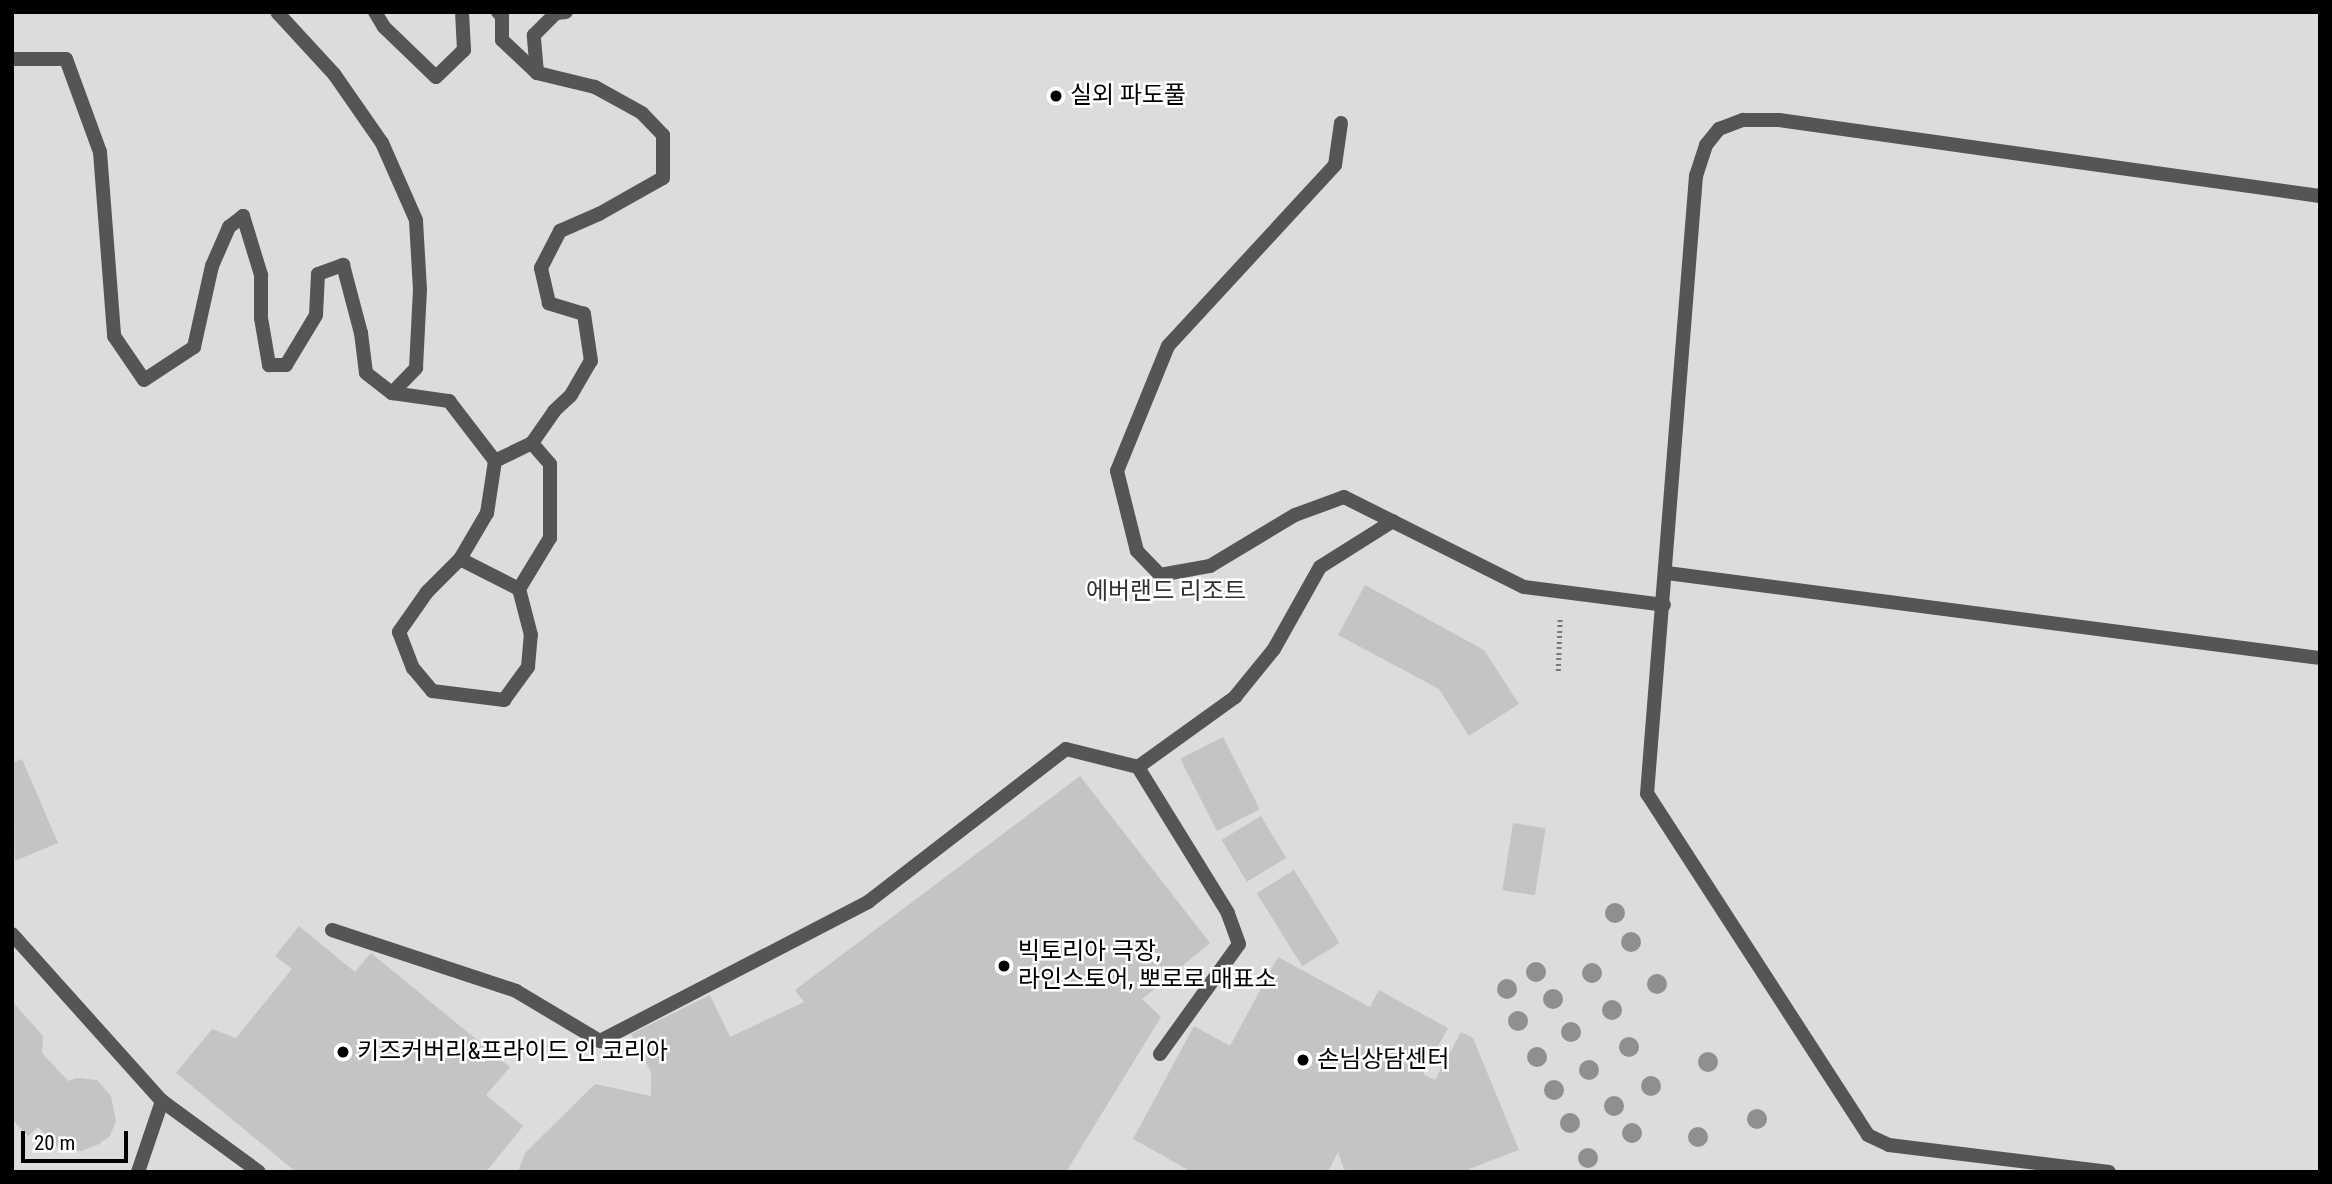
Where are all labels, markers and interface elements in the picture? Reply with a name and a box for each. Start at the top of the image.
place label: 실외 파도풀 [1070,82,1186,110]
marker: 실외 파도풀 [1048,88,1064,104]
park label: 에버랜드 리조트 [1086,578,1246,606]
place label: 빅토리아 극장, 라인스토어, 뽀로로 매표소 [1018,938,1277,994]
marker: 빅토리아 극장, 라인스토어, 뽀로로 매표소 [996,958,1012,974]
place label: 키즈커버리&프라이드 인 코리아 [357,1038,668,1066]
marker: 키즈커버리&프라이드 인 코리아 [335,1044,351,1060]
place label: 손님상담센터 [1317,1046,1449,1074]
marker: 손님상담센터 [1295,1052,1311,1068]
scale bar [24,1118,131,1162]
text: 20 m [34,1131,75,1155]

